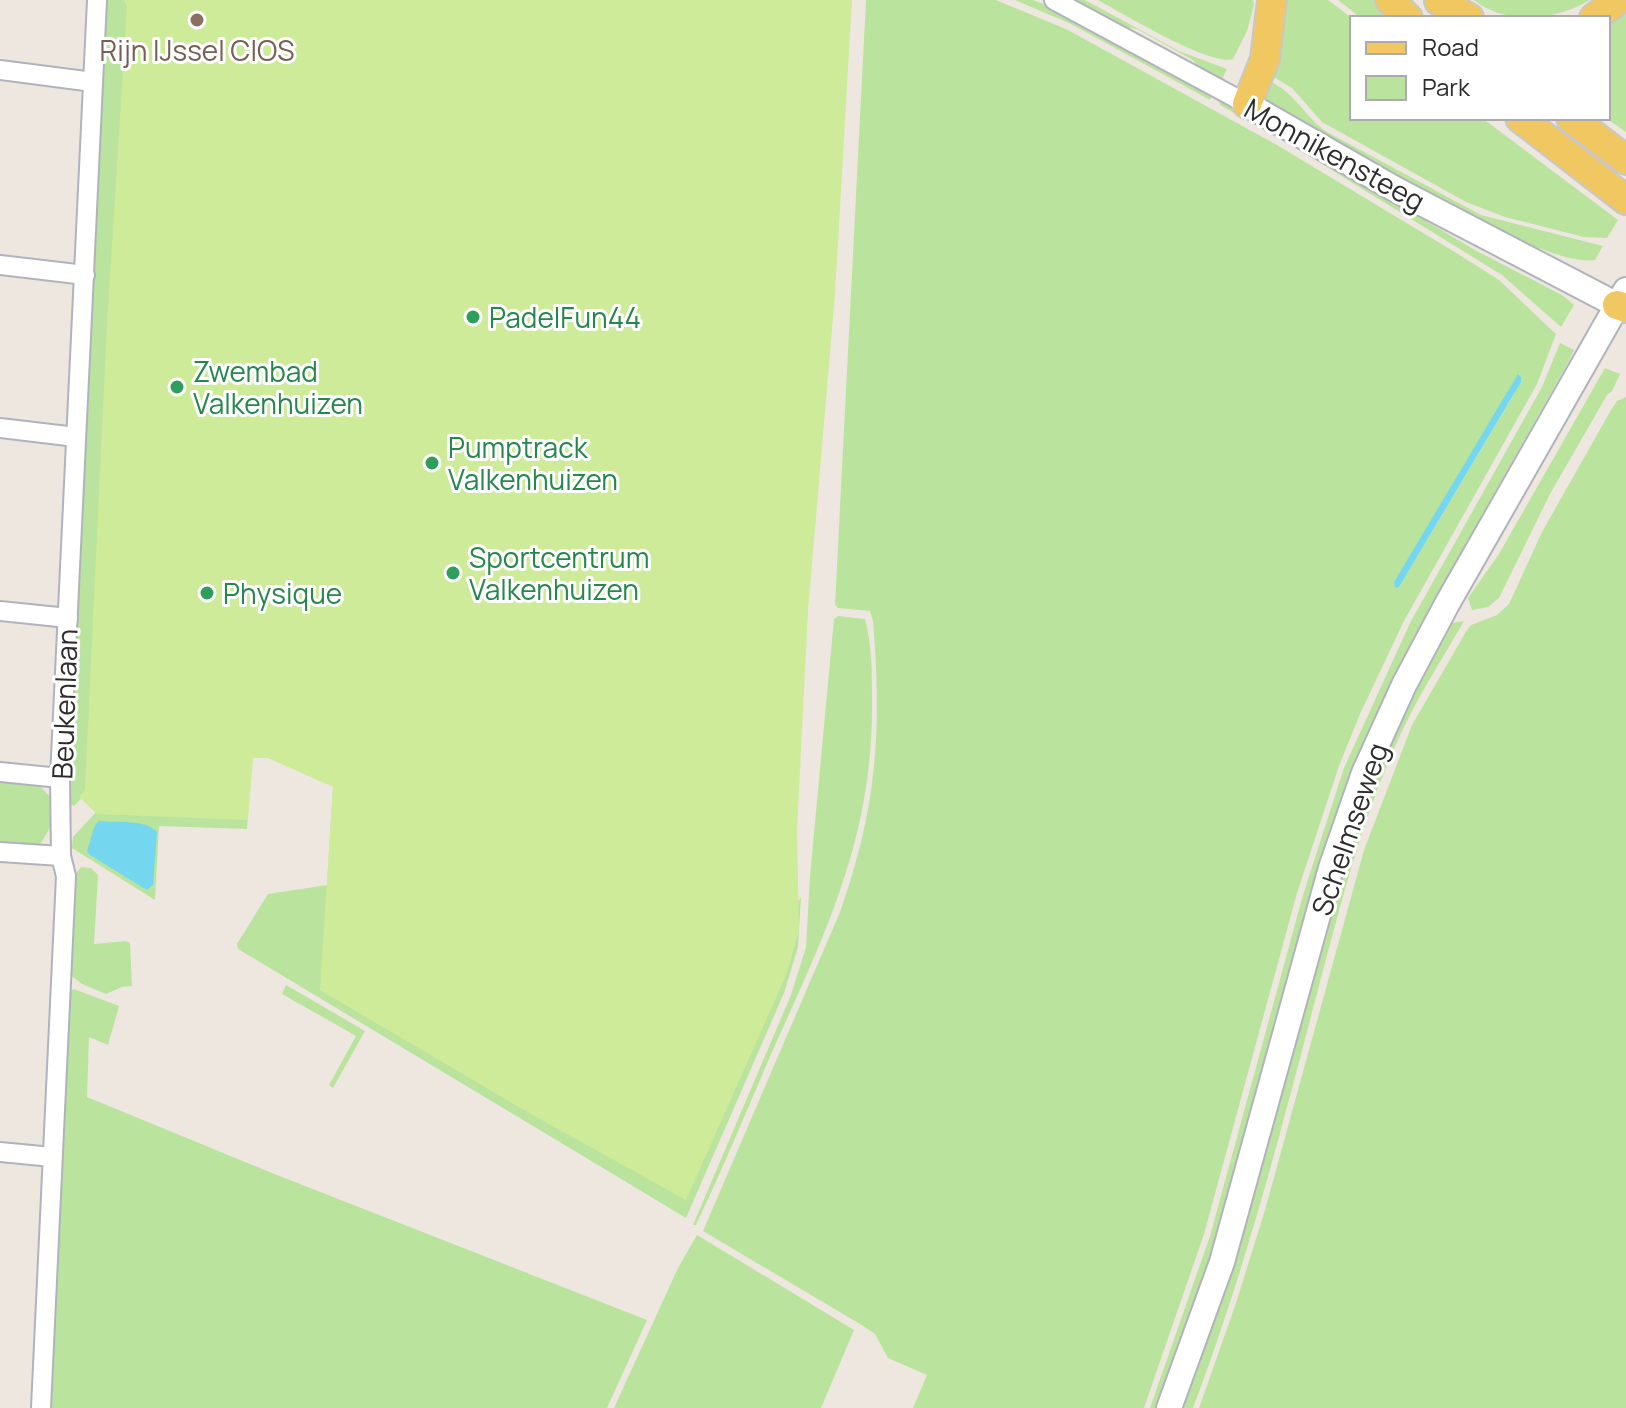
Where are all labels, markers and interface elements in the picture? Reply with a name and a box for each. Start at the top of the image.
marker: Rijn IJssel CIOS [188,11,206,29]
legend [1350,16,1610,120]
text: Road [1422,30,1479,63]
place label: Rijn IJssel CIOS [100,31,294,69]
text: Park [1422,70,1471,103]
street label: Monnikensteeg [1238,89,1432,219]
place label: PadelFun44 [489,298,641,336]
marker: PadelFun44 [464,308,482,326]
place label: Zwembad Valkenhuizen [193,352,363,422]
marker: Zwembad Valkenhuizen [168,378,186,396]
place label: Pumptrack Valkenhuizen [448,428,618,498]
marker: Pumptrack Valkenhuizen [423,454,441,472]
place label: Sportcentrum Valkenhuizen [469,538,650,608]
marker: Sportcentrum Valkenhuizen [444,564,462,582]
place label: Physique [223,574,342,612]
marker: Physique [198,584,216,602]
street label: Beukenlaan [42,628,86,780]
street label: Schelmseweg [1302,738,1396,920]

